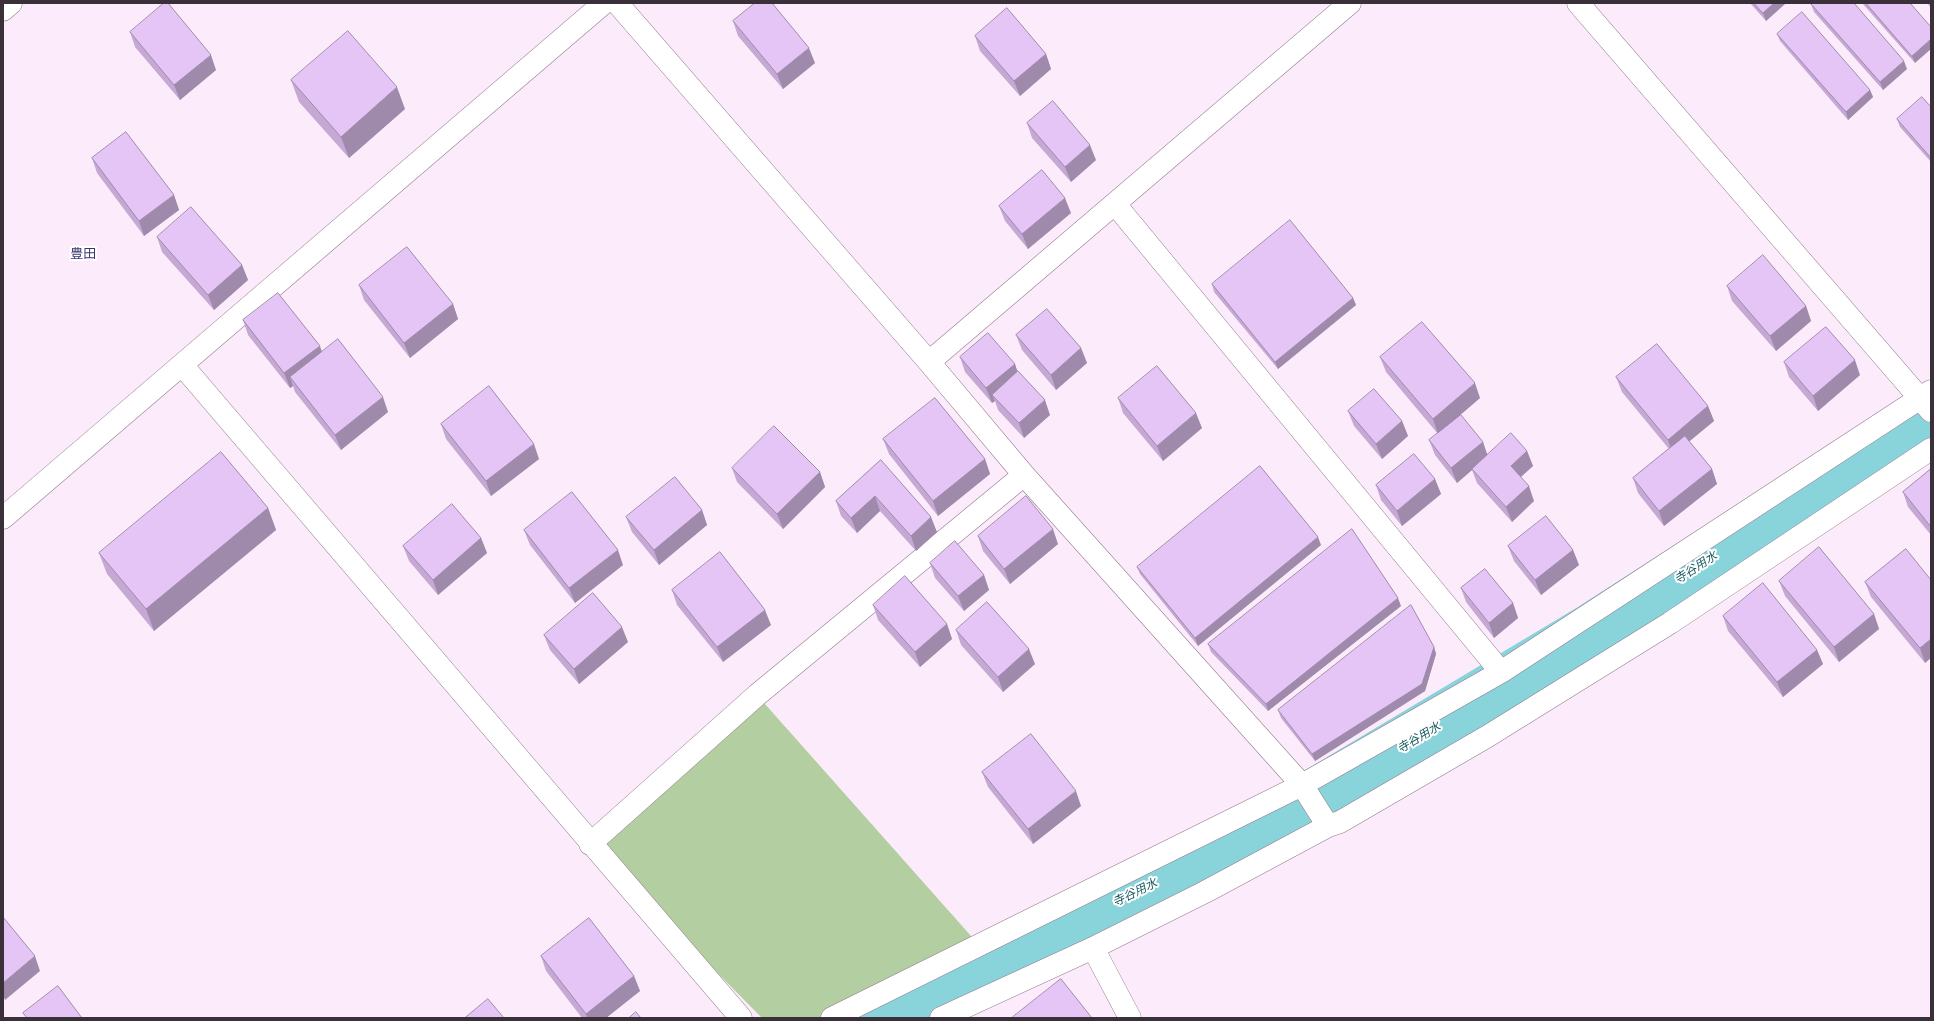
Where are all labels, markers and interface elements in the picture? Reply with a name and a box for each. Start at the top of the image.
district label: 豊田 [70,246,96,262]
water label: 寺谷用水 [1672,549,1720,587]
water label: 寺谷用水 [1395,719,1443,757]
water label: 寺谷用水 [1110,876,1160,910]

